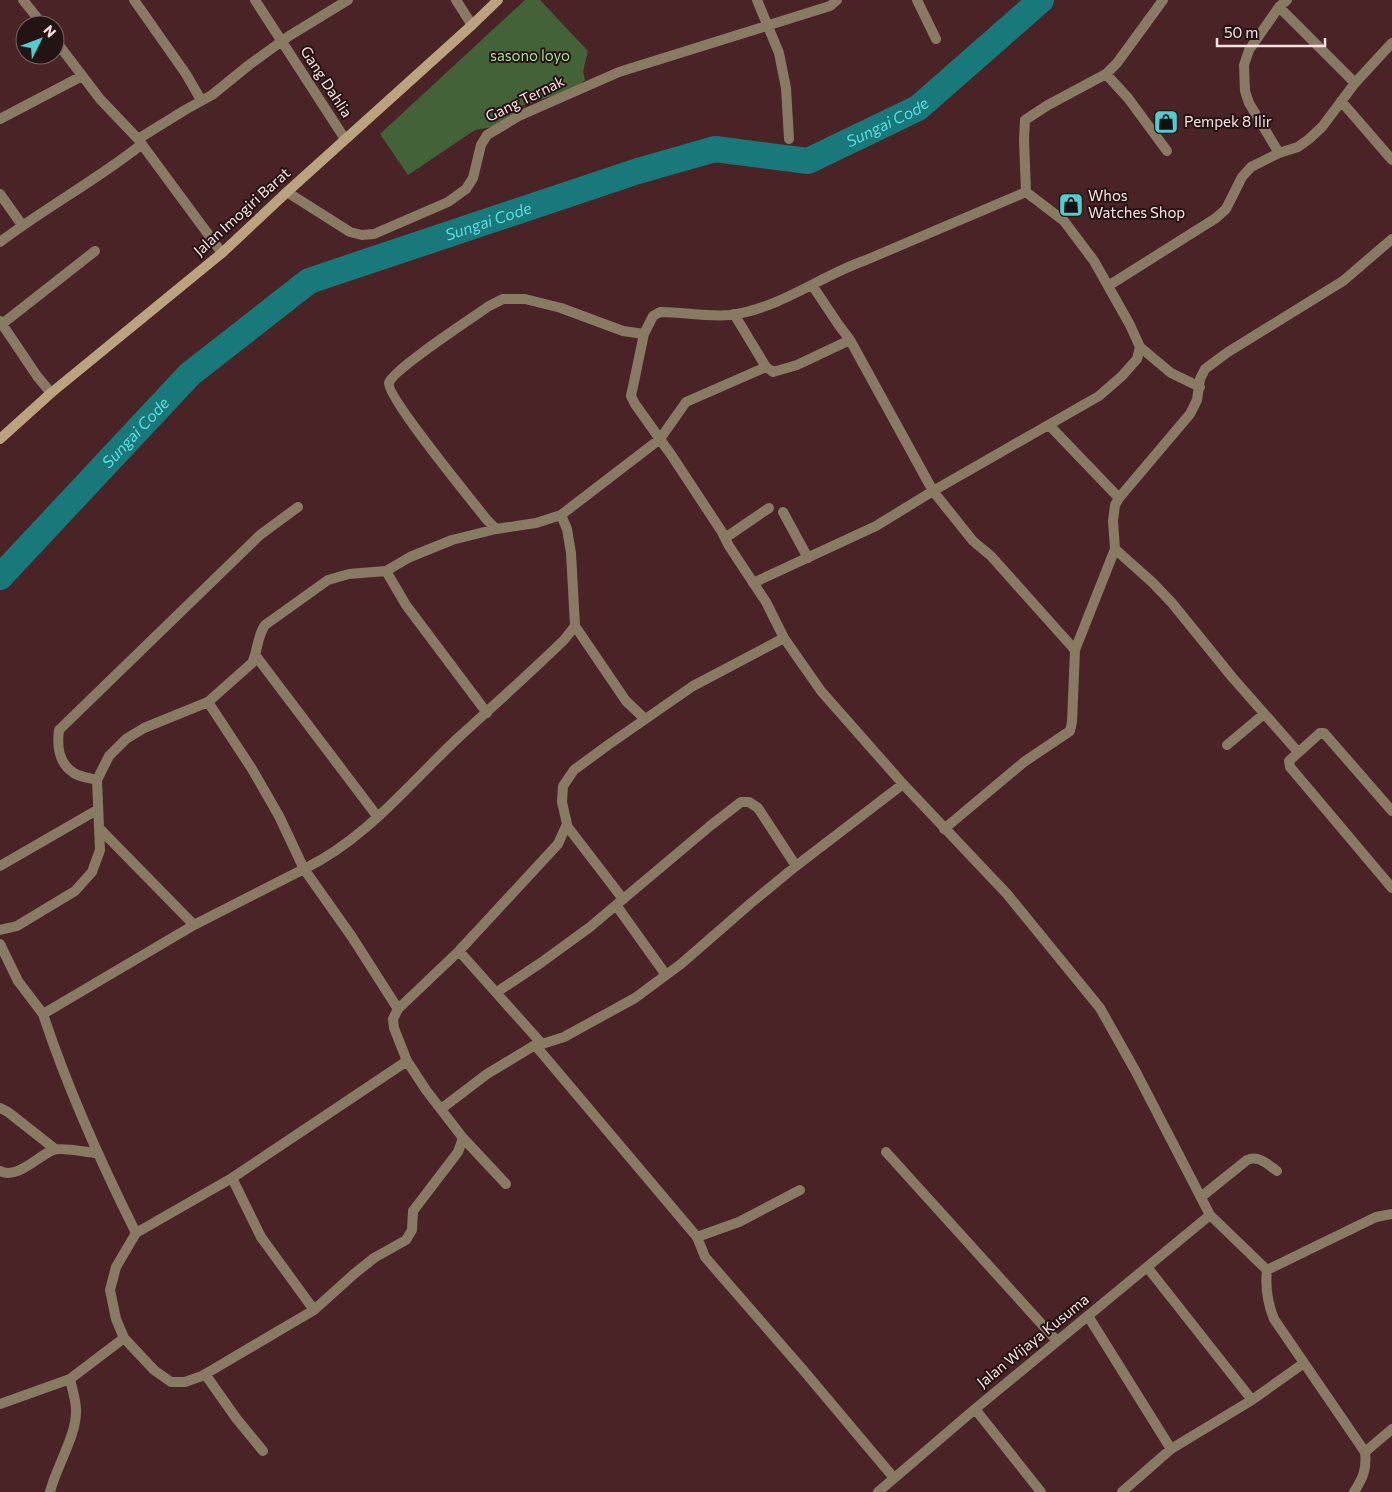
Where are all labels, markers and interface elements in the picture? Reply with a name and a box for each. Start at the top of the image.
north arrow [15,15,65,65]
scale bar [1217,15,1324,47]
text: N [40,21,60,41]
text: 50 m [1224,23,1258,41]
street label: Gang Dahlia [297,42,357,121]
park label: sasono loyo [490,46,570,64]
street label: Gang Ternak [482,71,567,125]
water label: Sungai Code [843,93,933,150]
shop icon: Pempek 8 Ilir [1153,109,1179,135]
place label: Pempek 8 Ilir [1184,112,1272,130]
street label: Jalan Imogiri Barat [189,163,293,259]
place label: Whos Watches Shop [1088,186,1185,221]
shop icon: Whos Watches Shop [1058,192,1084,218]
water label: Sungai Code [442,197,534,244]
water label: Sungai Code [97,392,173,471]
street label: Jalan Wijaya Kusuma [973,1290,1092,1391]

